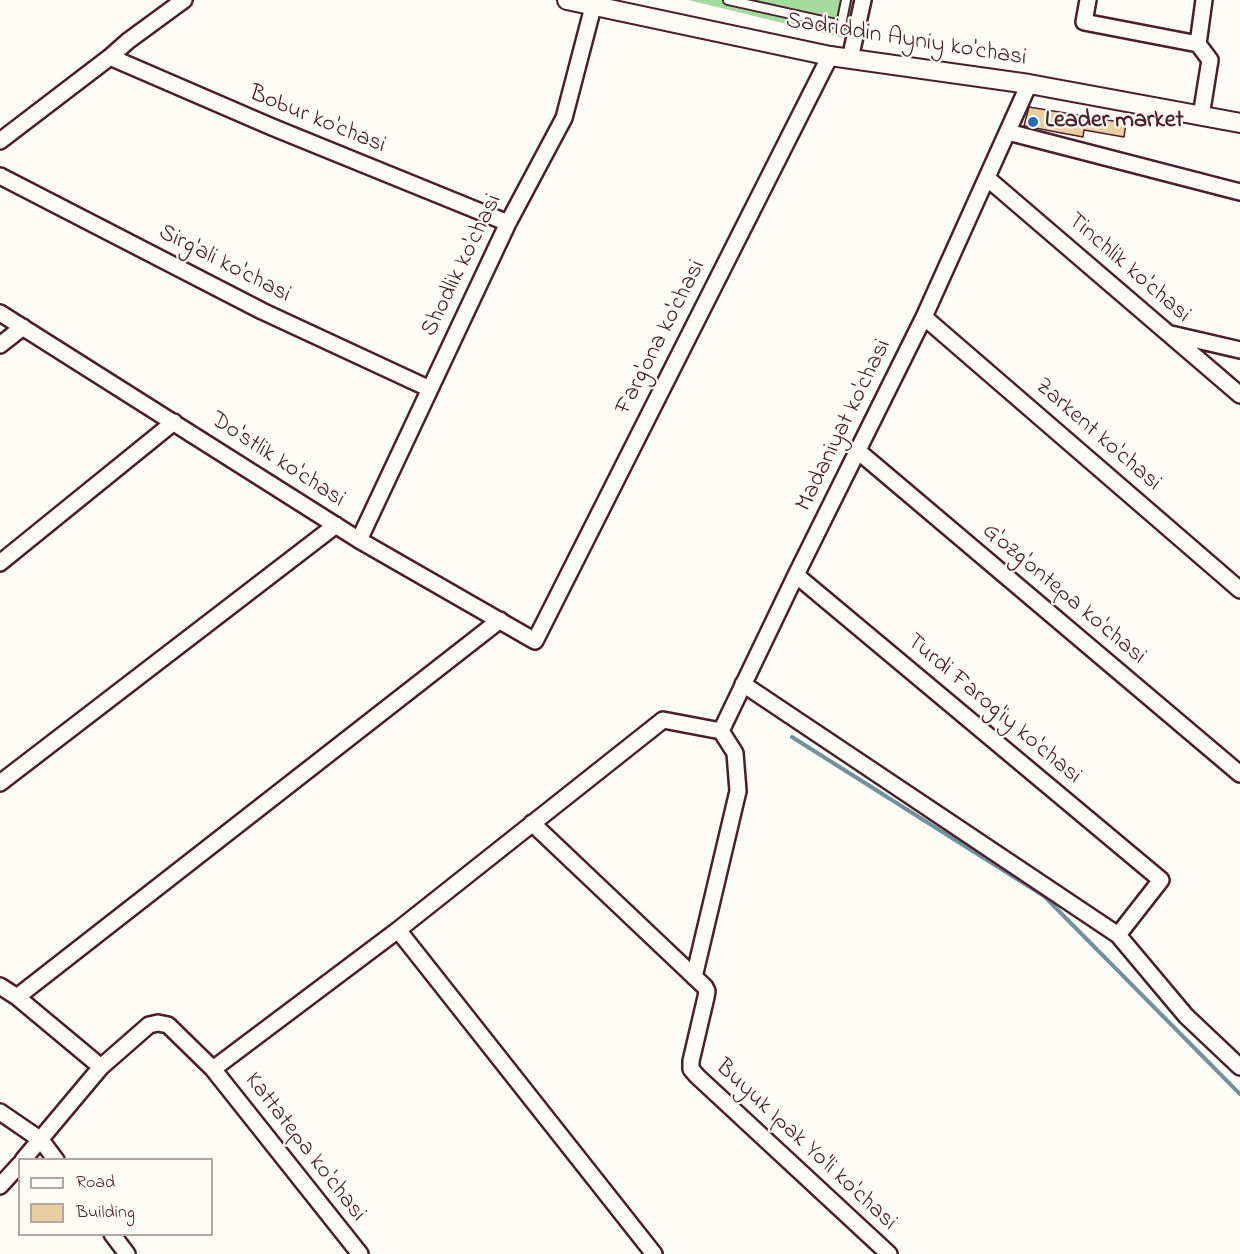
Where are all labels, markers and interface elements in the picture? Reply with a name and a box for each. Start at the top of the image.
street label: Sadriddin Ayniy ko'chasi [784,8,1028,74]
street label: Bobur ko'chasi [245,81,389,161]
place label: Leader market [1045,108,1184,136]
marker: Leader market [1026,115,1040,129]
street label: Shodlik ko'chasi [416,190,510,342]
street label: Tinchlik ko'chasi [1060,208,1196,330]
street label: Sirg'ali ko'chasi [153,219,295,311]
street label: Farg'ona ko'chasi [611,256,713,420]
street label: Madaniyat ko'chasi [791,335,899,517]
street label: Zarkent ko'chasi [1028,373,1166,499]
street label: Do'stlik ko'chasi [204,407,350,515]
street label: G'ozg'ontepa ko'chasi [975,518,1151,672]
street label: Turdi Farog'iy ko'chasi [900,628,1086,792]
street label: Buyuk Ipak Yo'li ko'chasi [708,1054,902,1238]
street label: Kattatepa ko'chasi [237,1068,371,1228]
legend [18,1158,213,1236]
text: Road [76,1170,115,1196]
text: Building [76,1200,135,1226]

